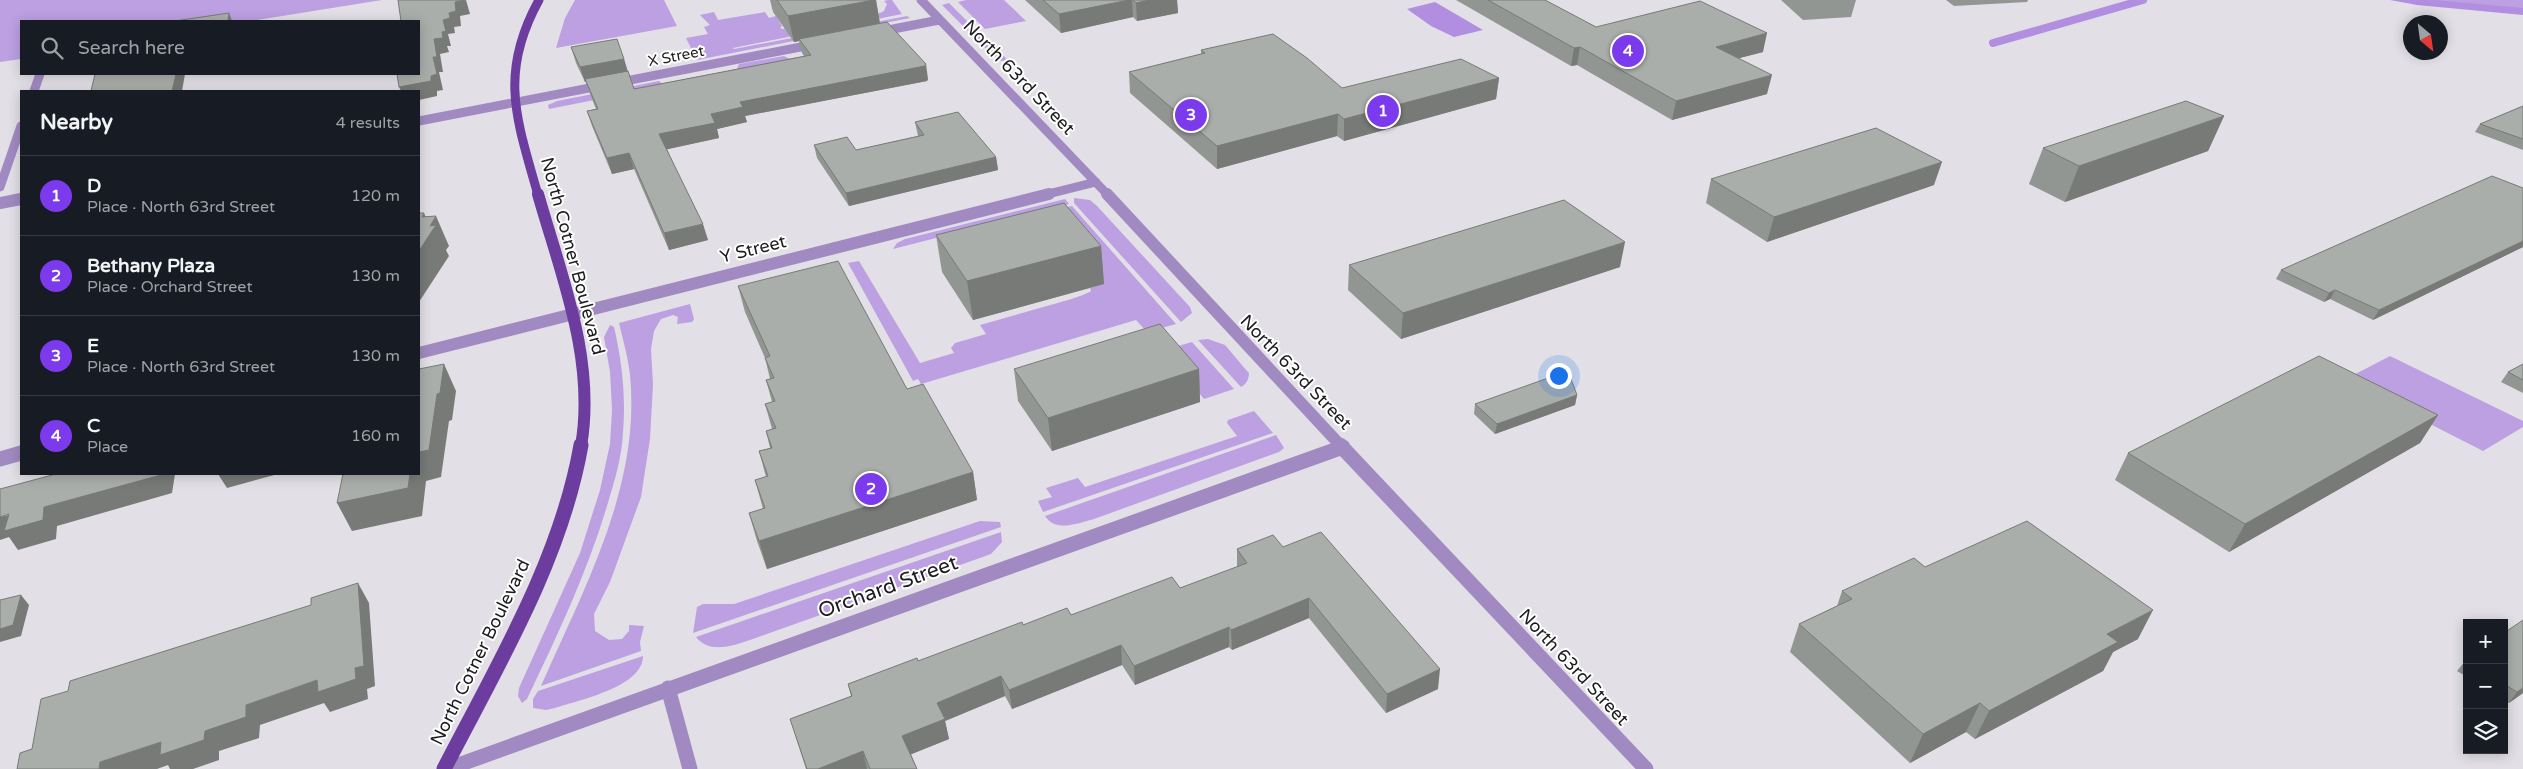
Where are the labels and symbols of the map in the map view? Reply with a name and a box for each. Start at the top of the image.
street label: North 63rd Street [959,15,1080,139]
north arrow [2403,15,2448,60]
pin: 4 [1612,32,1644,70]
street label: X Street [646,42,706,70]
pin: 1 [1367,92,1399,130]
pin: 3 [1175,96,1207,134]
street label: North Cotner Boulevard [536,155,610,357]
street label: Y Street [718,230,789,268]
street label: North 63rd Street [1236,310,1357,434]
your location [1546,363,1572,389]
pin: 2 [855,470,887,508]
street label: Orchard Street [815,550,961,624]
street label: North Cotner Boulevard [425,556,535,748]
street label: North 63rd Street [1514,604,1634,730]

